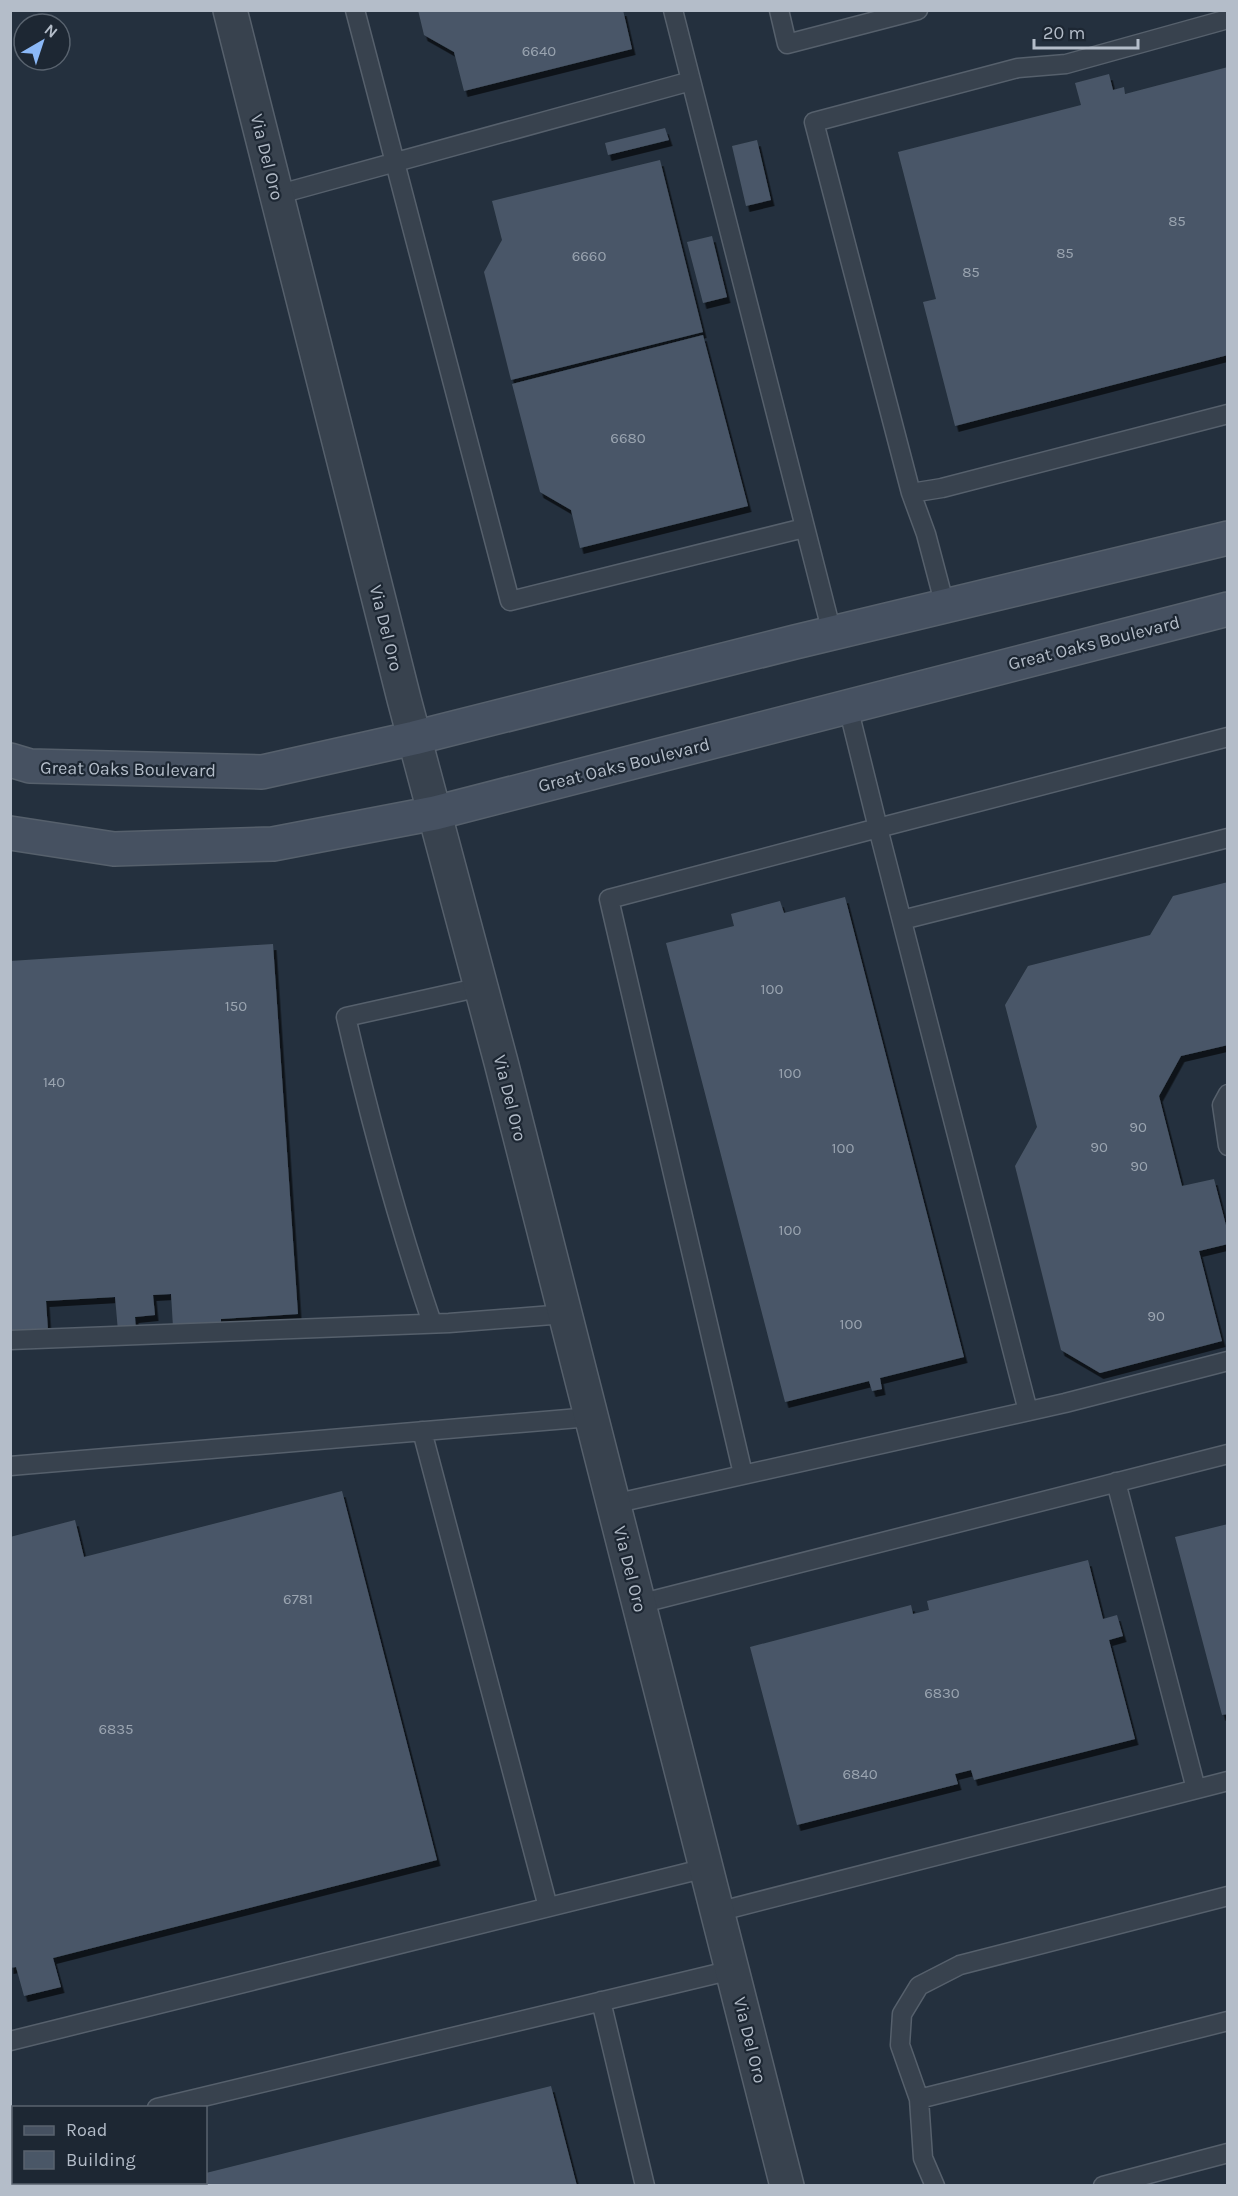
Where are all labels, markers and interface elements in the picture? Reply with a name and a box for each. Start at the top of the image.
north arrow [12,12,72,72]
scale bar [1034,12,1138,50]
text: N [41,20,62,42]
text: 20 m [1043,22,1085,44]
house number: 6640 [522,42,556,60]
street label: Via Del Oro [246,112,288,202]
house number: 85 [1168,212,1186,230]
house number: 85 [1056,244,1074,262]
house number: 6660 [572,247,606,265]
house number: 85 [962,263,980,281]
house number: 6680 [610,429,646,447]
street label: Via Del Oro [365,583,407,673]
street label: Great Oaks Boulevard [1006,611,1182,675]
street label: Great Oaks Boulevard [536,733,712,797]
street label: Great Oaks Boulevard [40,756,216,782]
house number: 100 [761,980,783,998]
house number: 150 [225,997,247,1015]
street label: Via Del Oro [489,1053,531,1143]
house number: 100 [779,1064,801,1082]
house number: 140 [43,1073,65,1091]
house number: 90 [1129,1118,1147,1136]
house number: 90 [1090,1138,1108,1156]
house number: 100 [832,1139,854,1157]
house number: 90 [1130,1157,1148,1175]
house number: 100 [779,1221,801,1239]
house number: 90 [1147,1307,1165,1325]
house number: 100 [840,1315,862,1333]
street label: Via Del Oro [609,1524,651,1614]
house number: 6781 [283,1590,313,1608]
house number: 6830 [924,1684,960,1702]
house number: 6835 [98,1720,134,1738]
house number: 6840 [842,1765,878,1783]
street label: Via Del Oro [729,1995,771,2085]
legend [12,2106,207,2184]
text: Road [66,2119,107,2141]
text: Building [66,2149,136,2171]

